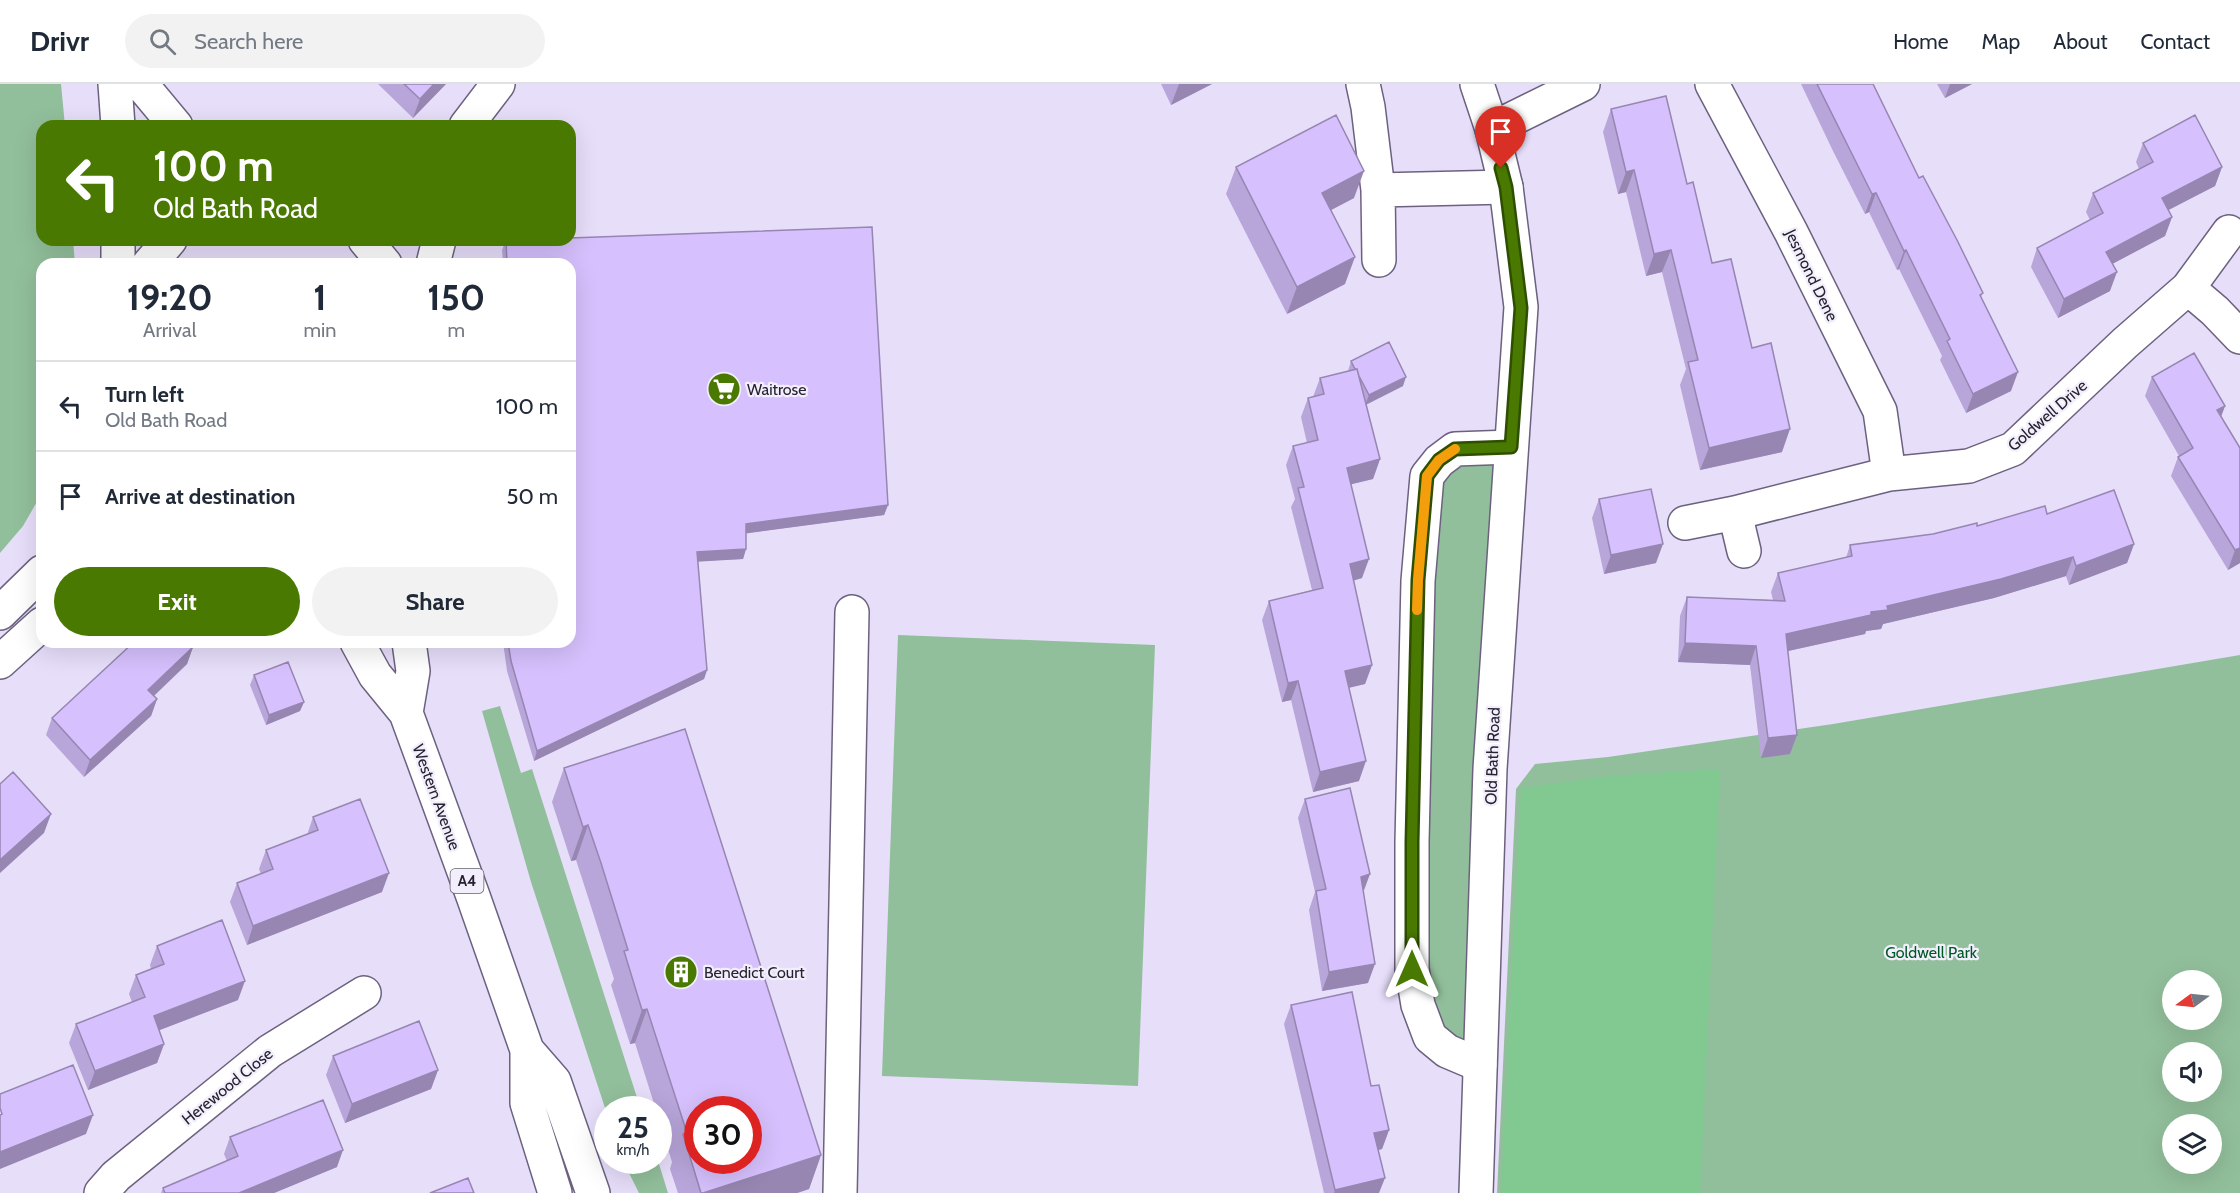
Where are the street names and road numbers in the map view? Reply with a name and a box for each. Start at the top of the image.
street label: Jesmond Dene [1781,225,1842,324]
street label: Goldwell Drive [2004,376,2091,455]
street label: Old Bath Road [1481,707,1504,805]
street label: Western Avenue [409,742,464,853]
road number: A4 [450,869,484,893]
street label: Herewood Close [178,1044,276,1129]

